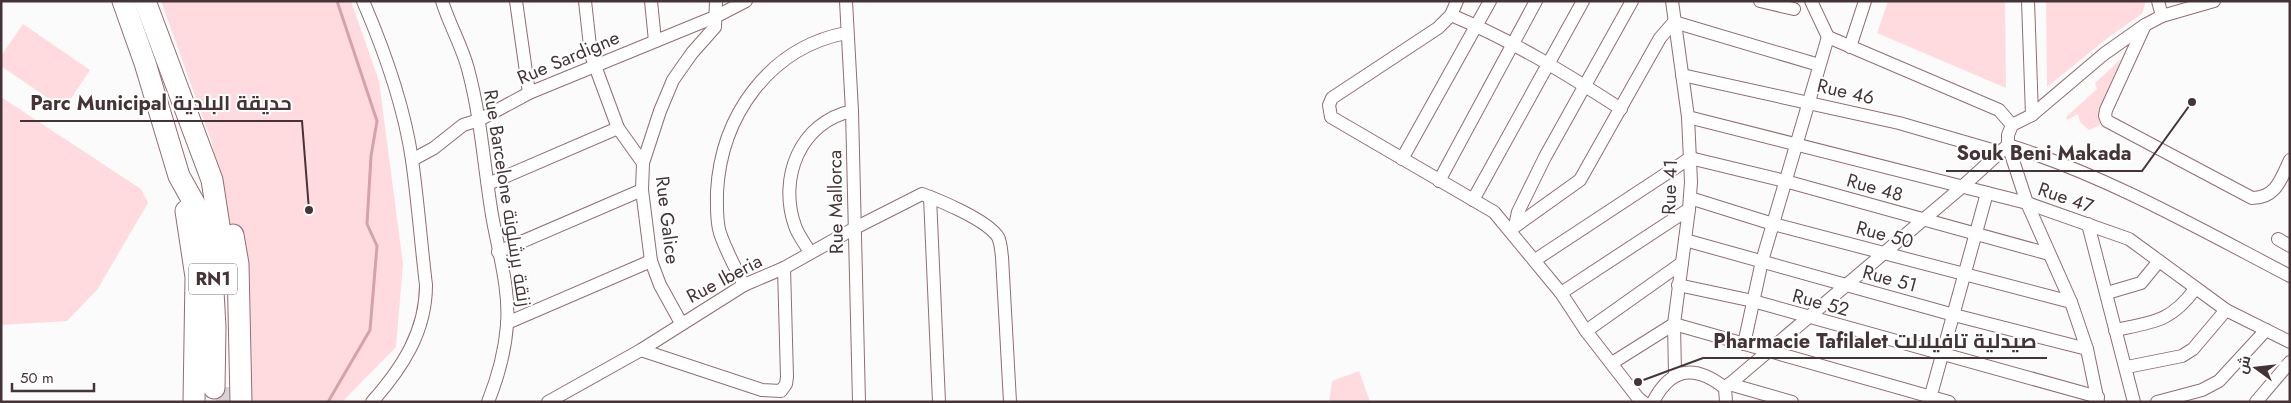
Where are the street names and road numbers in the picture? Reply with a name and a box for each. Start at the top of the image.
street label: Rue Sardigne [513,24,624,91]
street label: Rue 46 [1815,72,1877,111]
street label: Rue Barcelone زنقة برشلونة [477,88,538,309]
street label: Rue Mallorca [821,150,850,254]
street label: Rue 41 [1655,159,1684,215]
street label: Rue 48 [1843,167,1906,208]
street label: Rue Galice [649,175,686,266]
street label: Rue 47 [2034,175,2097,220]
street label: Rue 50 [1853,214,1916,255]
street label: Rue Iberia [682,247,767,310]
street label: Rue 51 [1860,258,1920,299]
road number: RN1 [189,264,237,294]
street label: Rue 52 [1790,282,1852,323]

